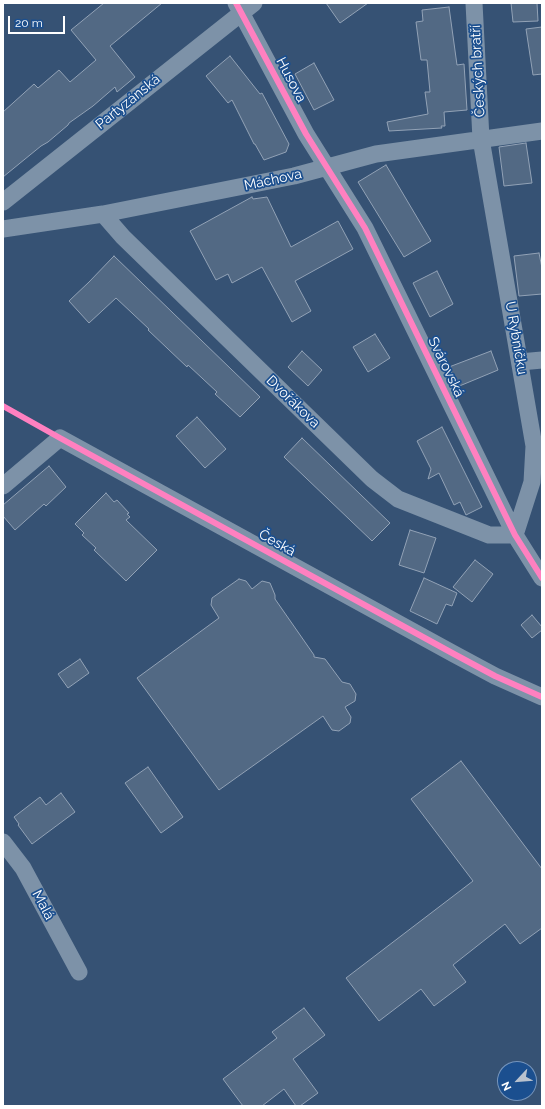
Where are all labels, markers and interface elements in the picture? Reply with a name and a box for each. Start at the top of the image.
scale bar [10,8,67,34]
text: 20 m [15,16,43,30]
street label: Českých bratří [467,24,489,118]
street label: Husova [272,55,310,105]
street label: Partyzánská [92,71,164,133]
street label: Máchova [243,166,303,194]
street label: U Rybníčku [501,300,531,376]
street label: Svárovská [424,334,468,400]
street label: Dvořákova [263,372,323,432]
street label: Česká [256,526,298,560]
street label: Malá [28,887,58,923]
north arrow [497,1061,537,1101]
text: N [499,1079,514,1093]

